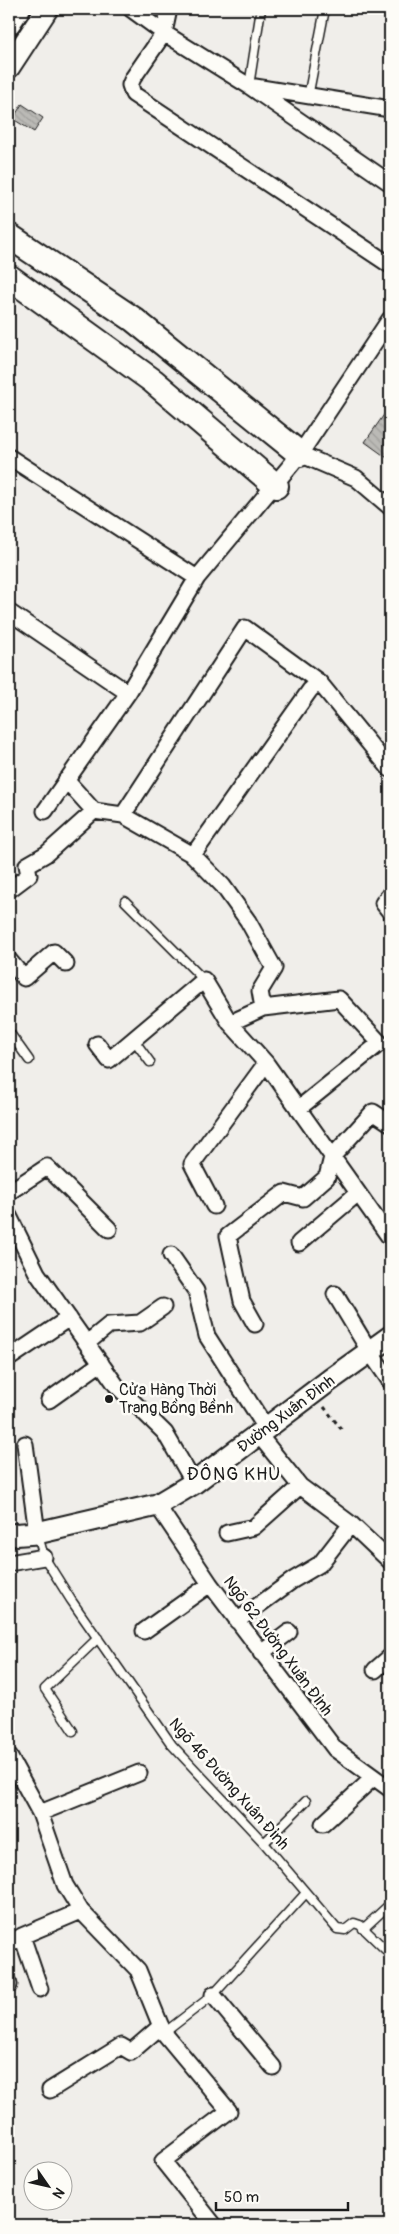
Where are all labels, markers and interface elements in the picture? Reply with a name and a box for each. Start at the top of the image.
street label: Đường Xuân Đỉnh [233,1371,339,1457]
place label: Cửa Hàng Thời Trang Bồng Bềnh [119,1380,233,1418]
marker: Cửa Hàng Thời Trang Bồng Bềnh [103,1393,115,1405]
district label: ĐÔNG KHU [187,1463,281,1486]
street label: Ngõ 62 Đường Xuân Đỉnh [219,1572,337,1720]
street label: Ngõ 46 Đường Xuân Đỉnh [165,1714,293,1854]
north arrow [22,2162,72,2212]
scale bar [216,2179,349,2211]
text: N [49,2184,68,2202]
text: 50 m [224,2188,259,2207]

